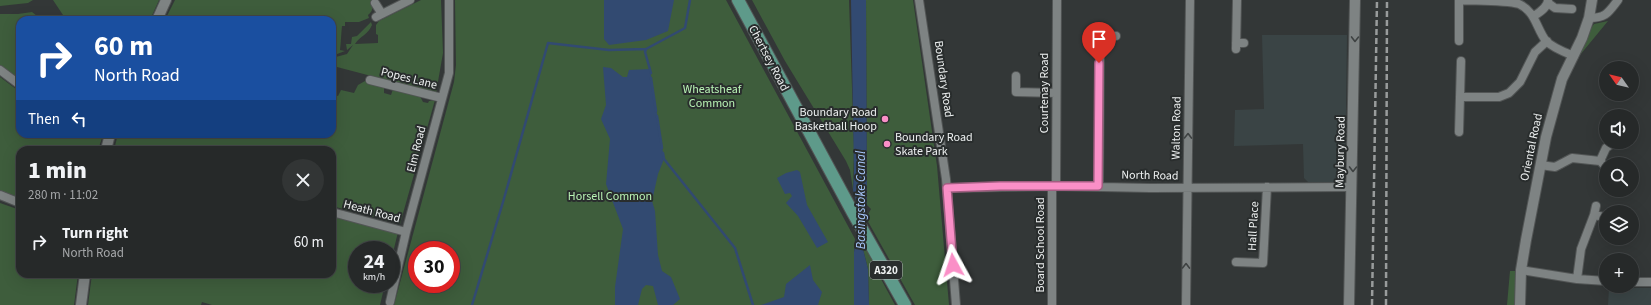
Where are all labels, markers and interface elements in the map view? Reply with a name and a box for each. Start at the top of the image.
street label: Chertsey Road [744,22,793,94]
pin [1082,22,1116,63]
text: 60 m [94,26,153,66]
icon: arrive [1088,28,1110,50]
icon: right [28,32,80,84]
one-way arrow [1351,36,1359,42]
street label: Boundary Road [930,39,957,119]
street label: Courtenay Road [1036,53,1053,133]
north arrow [1599,61,1639,101]
map controls [1599,61,1639,293]
text: North Road [94,63,180,88]
street label: Popes Lane [379,63,439,94]
park label: Wheatsheaf Common [683,81,742,112]
street label: Walton Road [1167,96,1186,160]
place label: Boundary Road Basketball Hoop [795,104,877,135]
icon: left [68,108,90,130]
text: Then [28,109,60,130]
button: sound [1599,109,1639,149]
street label: Oriental Road [1516,112,1547,182]
marker: Boundary Road Basketball Hoop [880,114,890,124]
street label: Maybury Road [1331,116,1350,188]
street label: Elm Road [402,124,430,174]
place label: Boundary Road Skate Park [895,129,973,160]
one-way arrow [1184,133,1192,139]
marker: Boundary Road Skate Park [882,139,892,149]
water label: Basingstoke Canal [852,150,870,249]
text: 1 min [28,153,87,188]
button: search [1599,157,1639,197]
button: close [282,159,324,201]
one-way arrow [1349,166,1357,172]
street label: North Road [1121,167,1179,184]
text: 280 m · 11:02 [28,186,98,204]
park label: Horsell Common [568,188,652,205]
street label: Heath Road [342,196,402,227]
street label: Board School Road [1032,197,1049,293]
street label: Hall Place [1244,201,1263,251]
button: layers [1599,205,1639,245]
text: Turn right [62,223,128,244]
icon: right [28,231,50,253]
text: 60 m [294,232,324,253]
speed limit sign: 30 [408,241,460,293]
text: North Road [62,244,124,262]
position arrow [932,244,974,286]
text: 24 [363,248,385,276]
button: + [1599,253,1639,293]
road number: A320 [870,261,902,279]
one-way arrow [1182,263,1190,269]
text: km/h [363,270,385,284]

